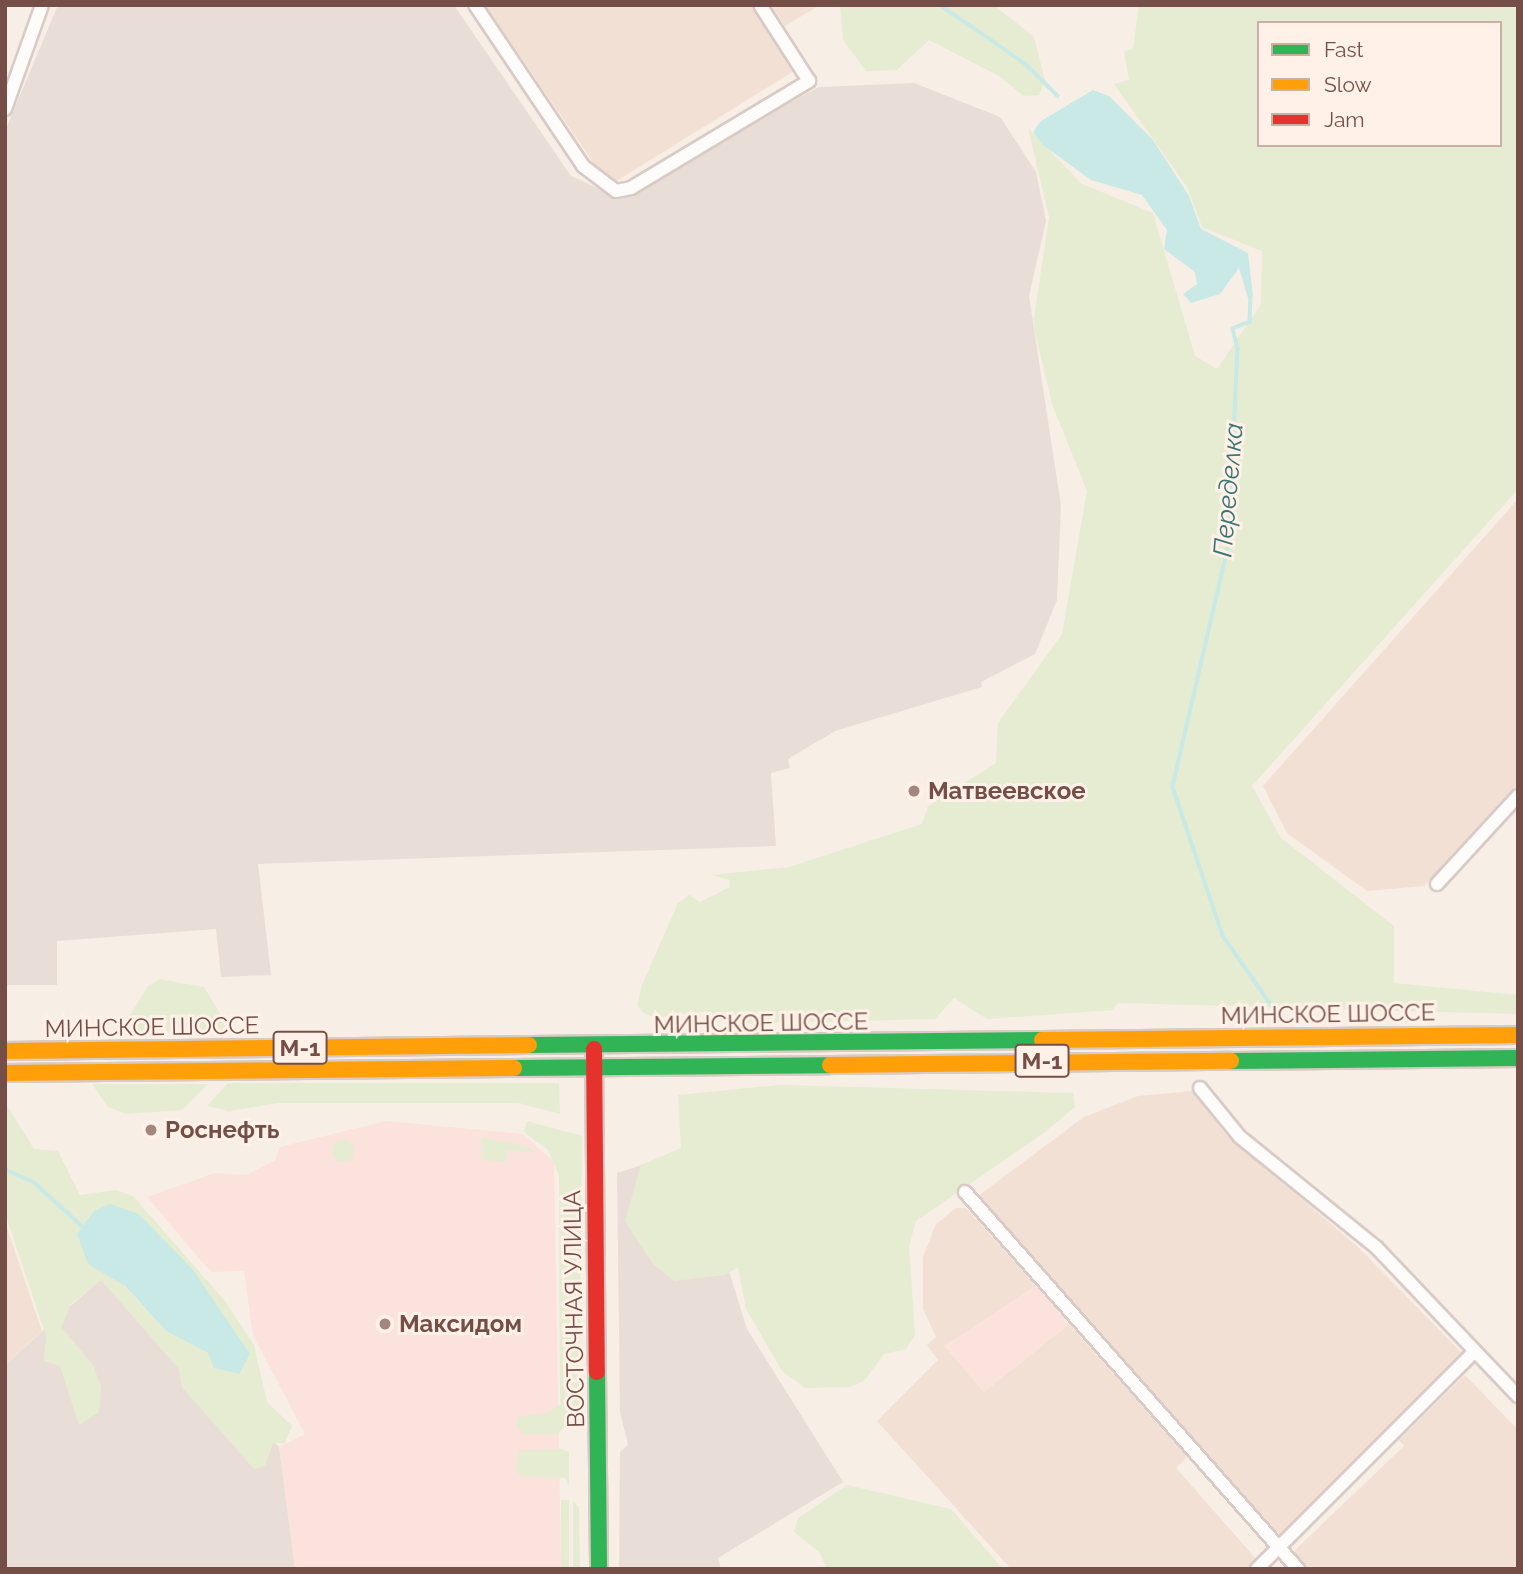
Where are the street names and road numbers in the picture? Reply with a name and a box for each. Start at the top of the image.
street label: МИНСКОЕ ШОССЕ [1220,998,1436,1030]
street label: МИНСКОЕ ШОССЕ [653,1007,869,1039]
street label: МИНСКОЕ ШОССЕ [44,1011,260,1043]
road number: М-1 [272,1028,328,1068]
road number: М-1 [1014,1042,1070,1080]
street label: ВОСТОЧНАЯ УЛИЦА [558,1190,590,1428]

